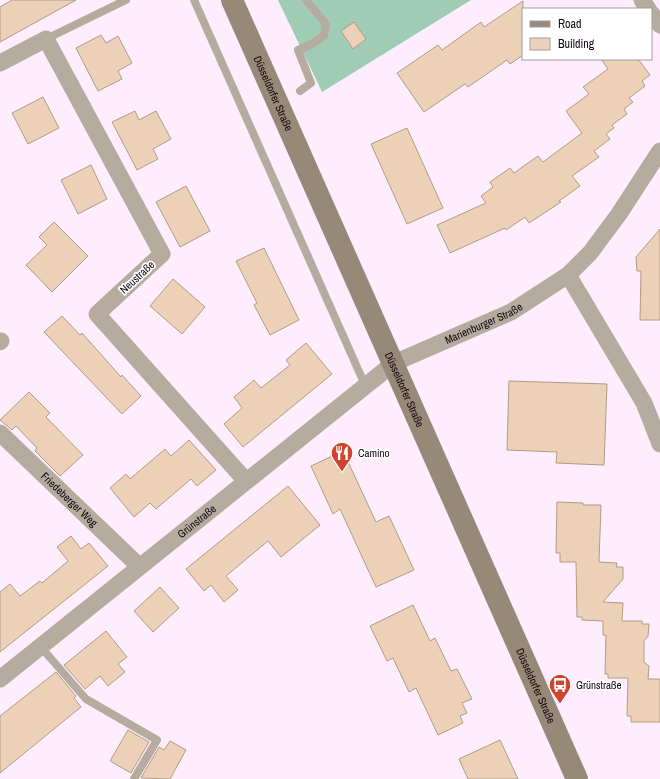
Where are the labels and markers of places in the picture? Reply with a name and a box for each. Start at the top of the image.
restaurant icon: Camino [329,440,355,473]
place label: Camino [358,446,390,460]
bus stop icon: Grünstraße [547,672,573,705]
place label: Grünstraße [576,678,622,692]

